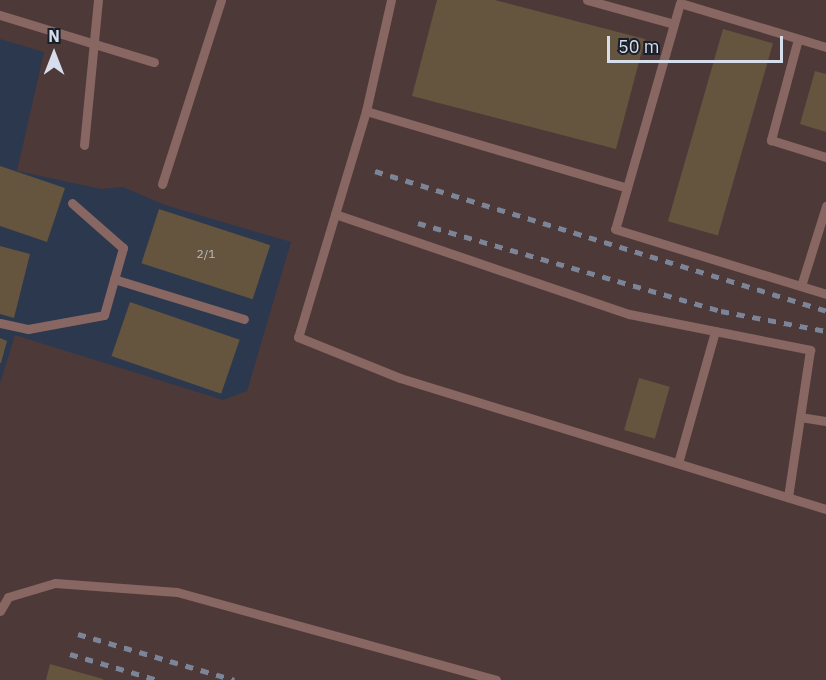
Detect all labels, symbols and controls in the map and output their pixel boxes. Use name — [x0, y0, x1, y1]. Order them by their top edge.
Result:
north arrow — [24, 24, 84, 84]
scale bar — [610, 24, 786, 62]
text: N — [48, 26, 60, 46]
text: 50 m — [618, 35, 660, 58]
house number: 2/1 — [197, 247, 215, 261]

